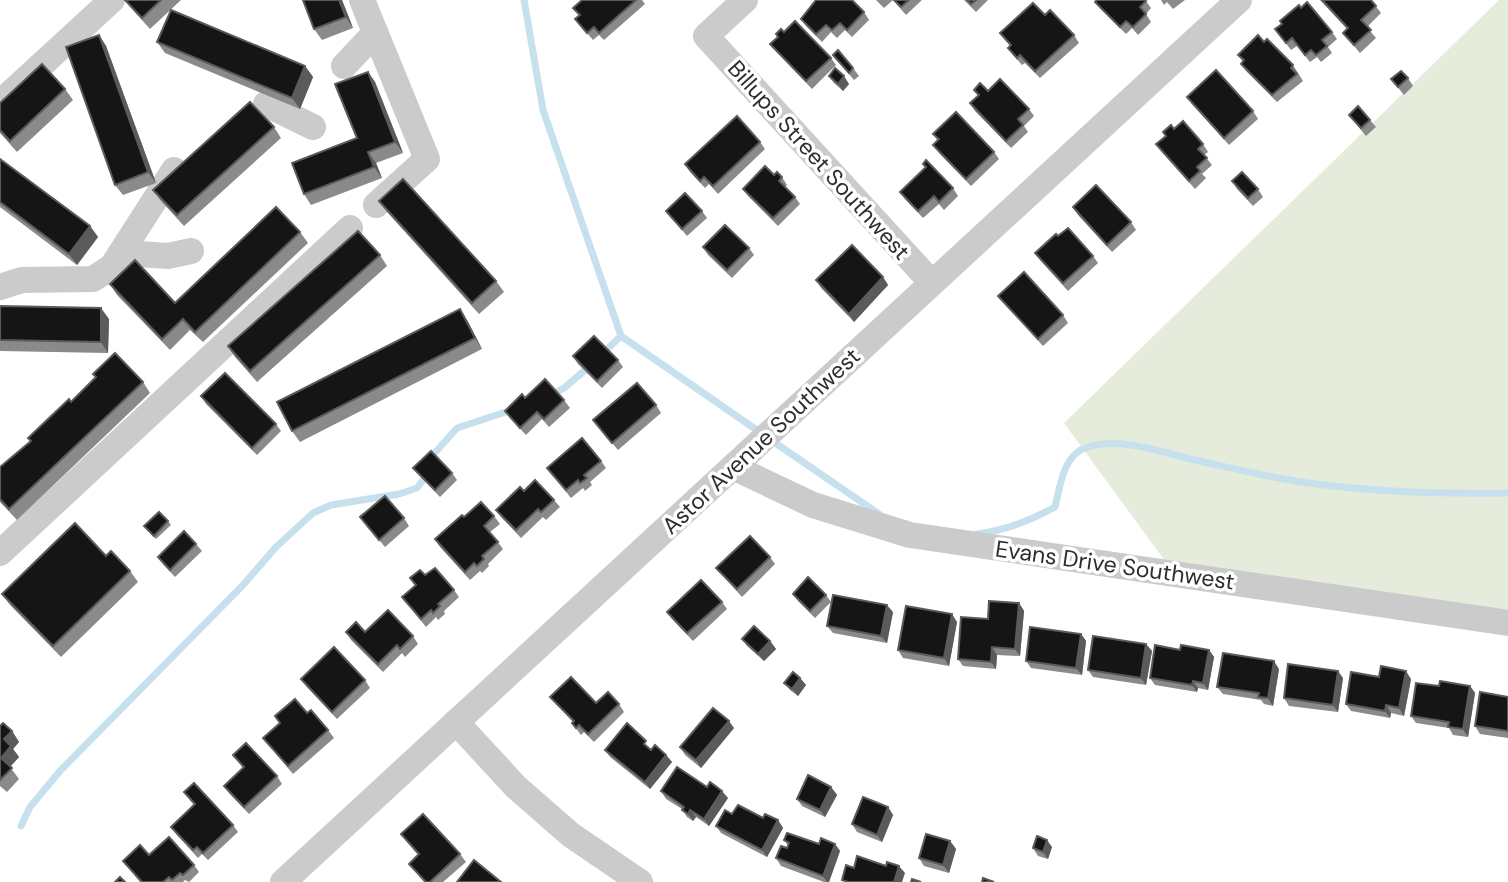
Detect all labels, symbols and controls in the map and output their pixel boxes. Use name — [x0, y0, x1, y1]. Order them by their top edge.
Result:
street label: Billups Street Southwest — [721, 54, 917, 266]
street label: Astor Avenue Southwest — [656, 341, 866, 541]
street label: Evans Drive Southwest — [994, 533, 1236, 597]

